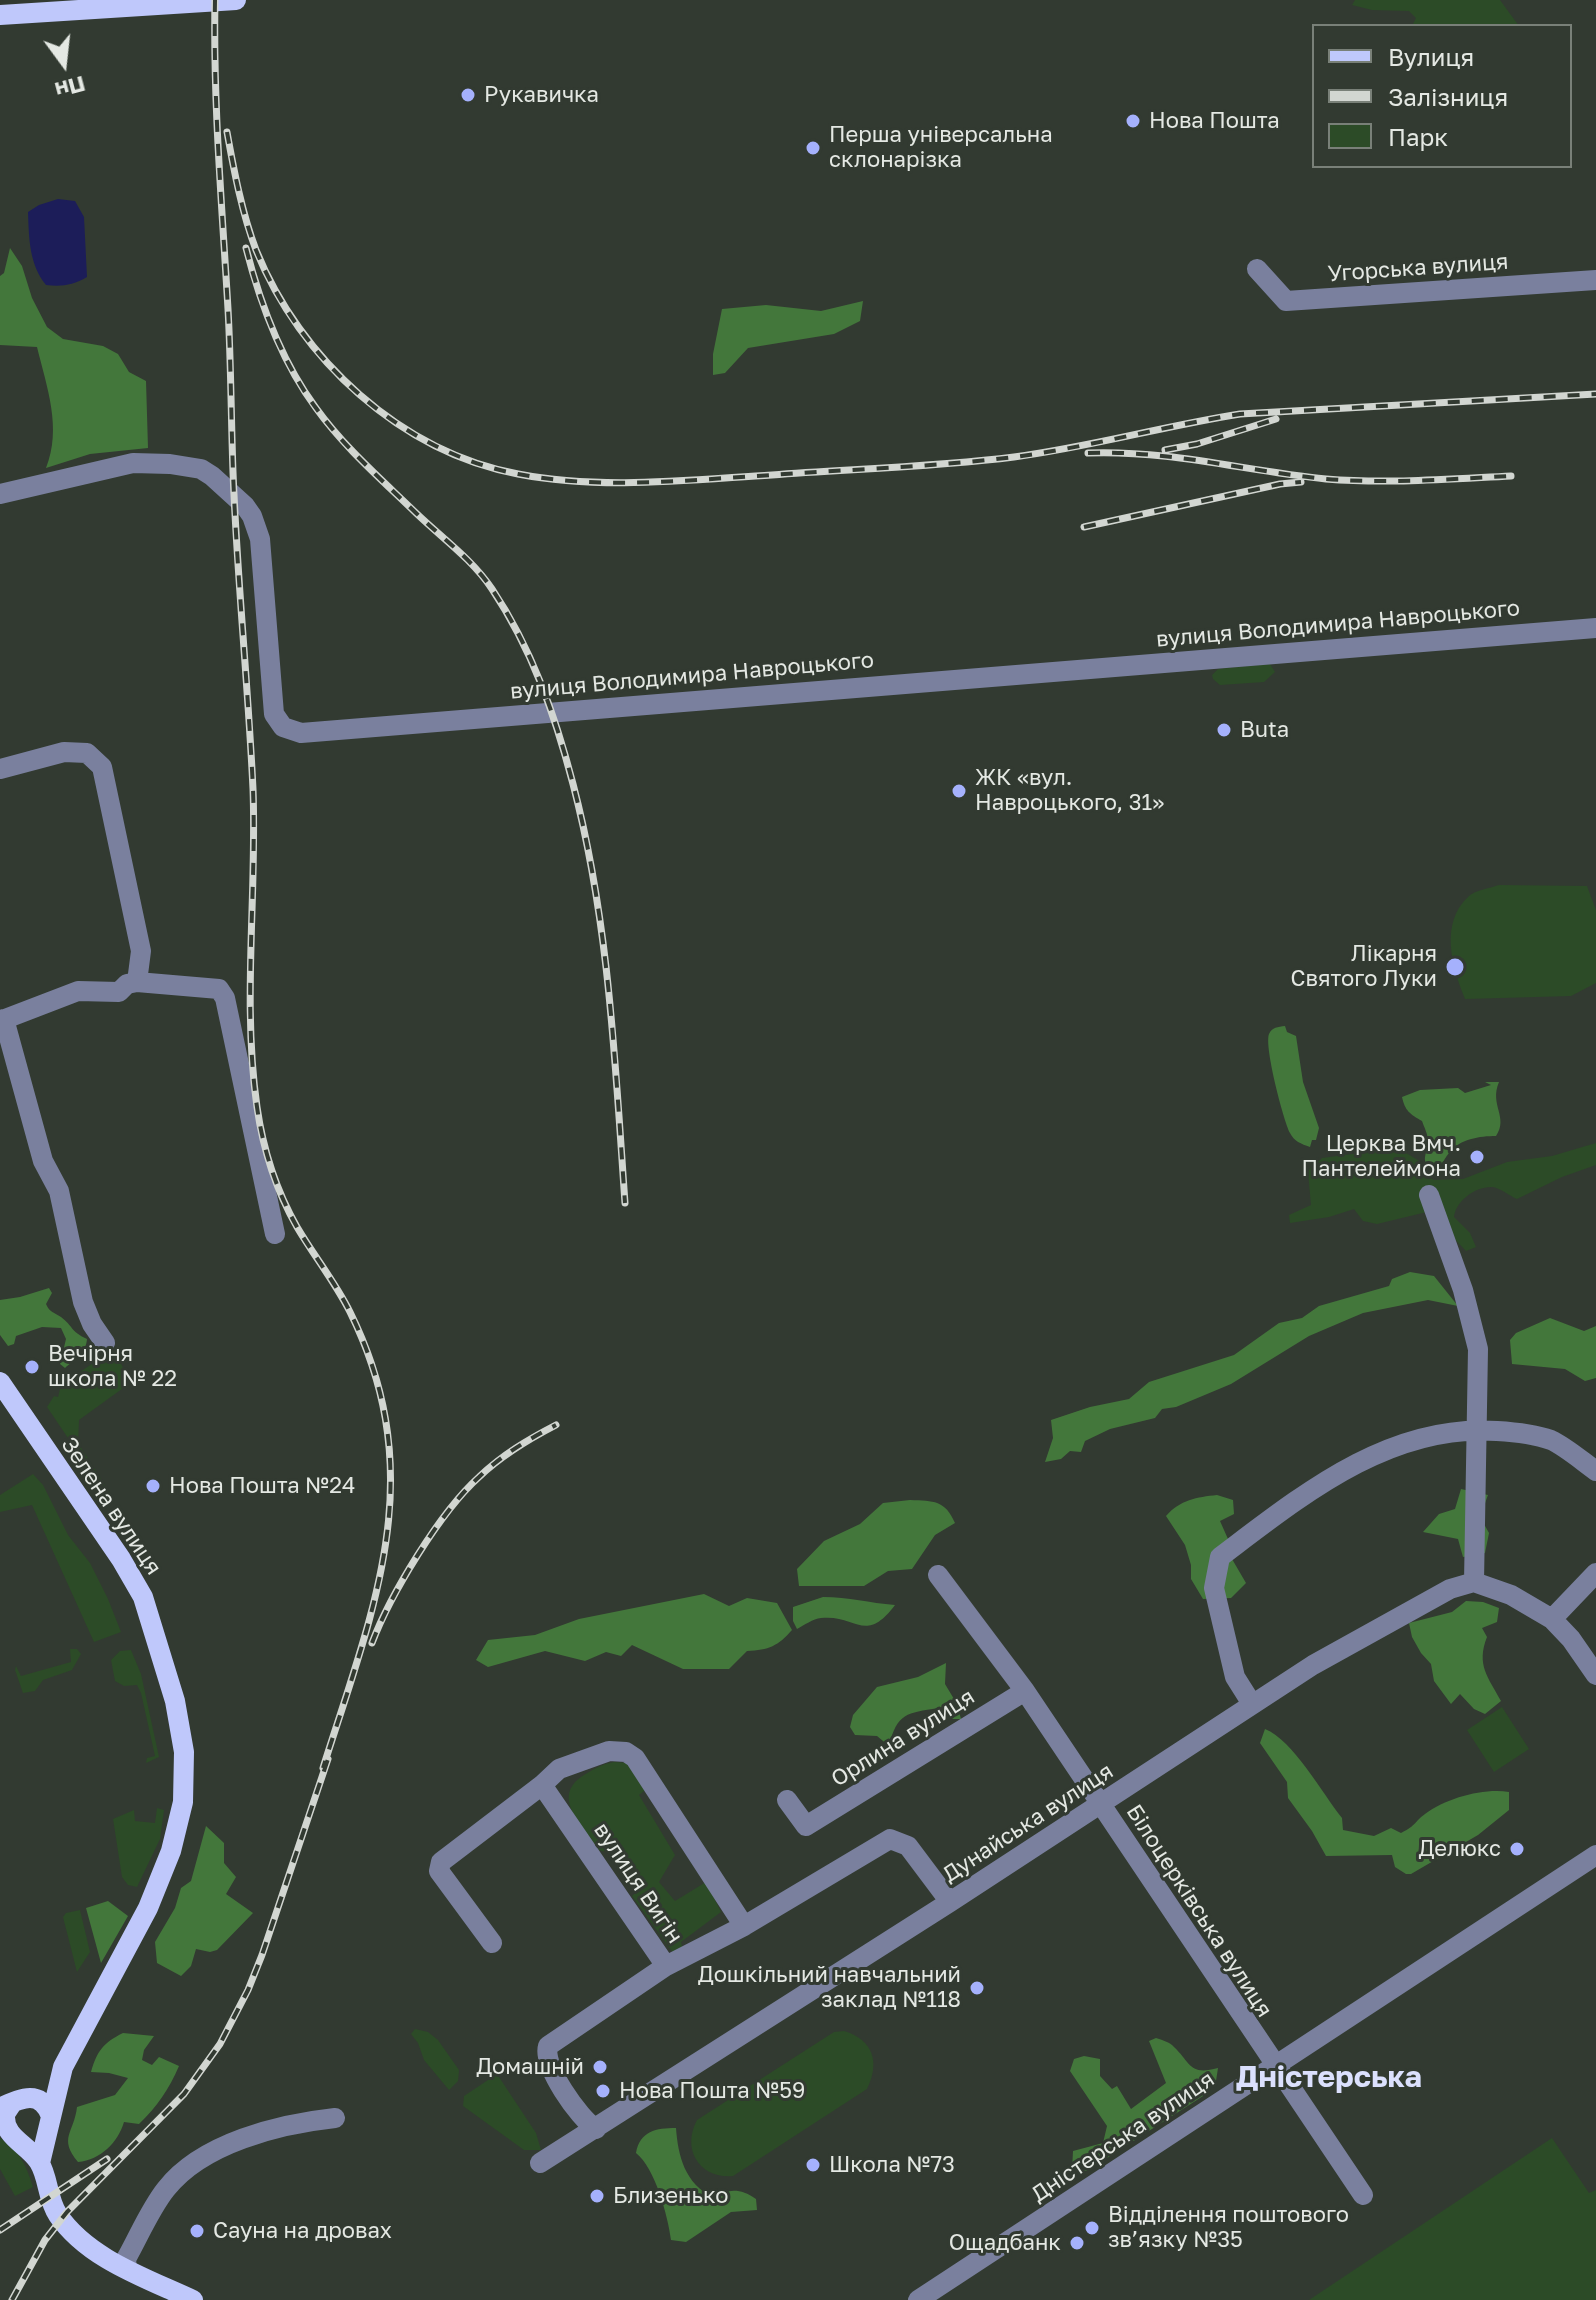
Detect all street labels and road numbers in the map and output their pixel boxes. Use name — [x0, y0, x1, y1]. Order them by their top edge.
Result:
street label: Угорська вулиця — [1327, 249, 1509, 287]
street label: вулиця Володимира Навроцького — [1155, 595, 1521, 653]
street label: вулиця Володимира Навроцького — [509, 647, 875, 705]
street label: Зелена вулиця — [55, 1432, 167, 1580]
street label: Орлина вулиця — [827, 1683, 979, 1793]
street label: Дунайська вулиця — [938, 1758, 1118, 1888]
street label: Білоцерківська вулиця — [1120, 1800, 1278, 2022]
street label: вулиця Вигін — [588, 1818, 688, 1948]
street label: Дністерська вулиця — [1027, 2066, 1219, 2208]

